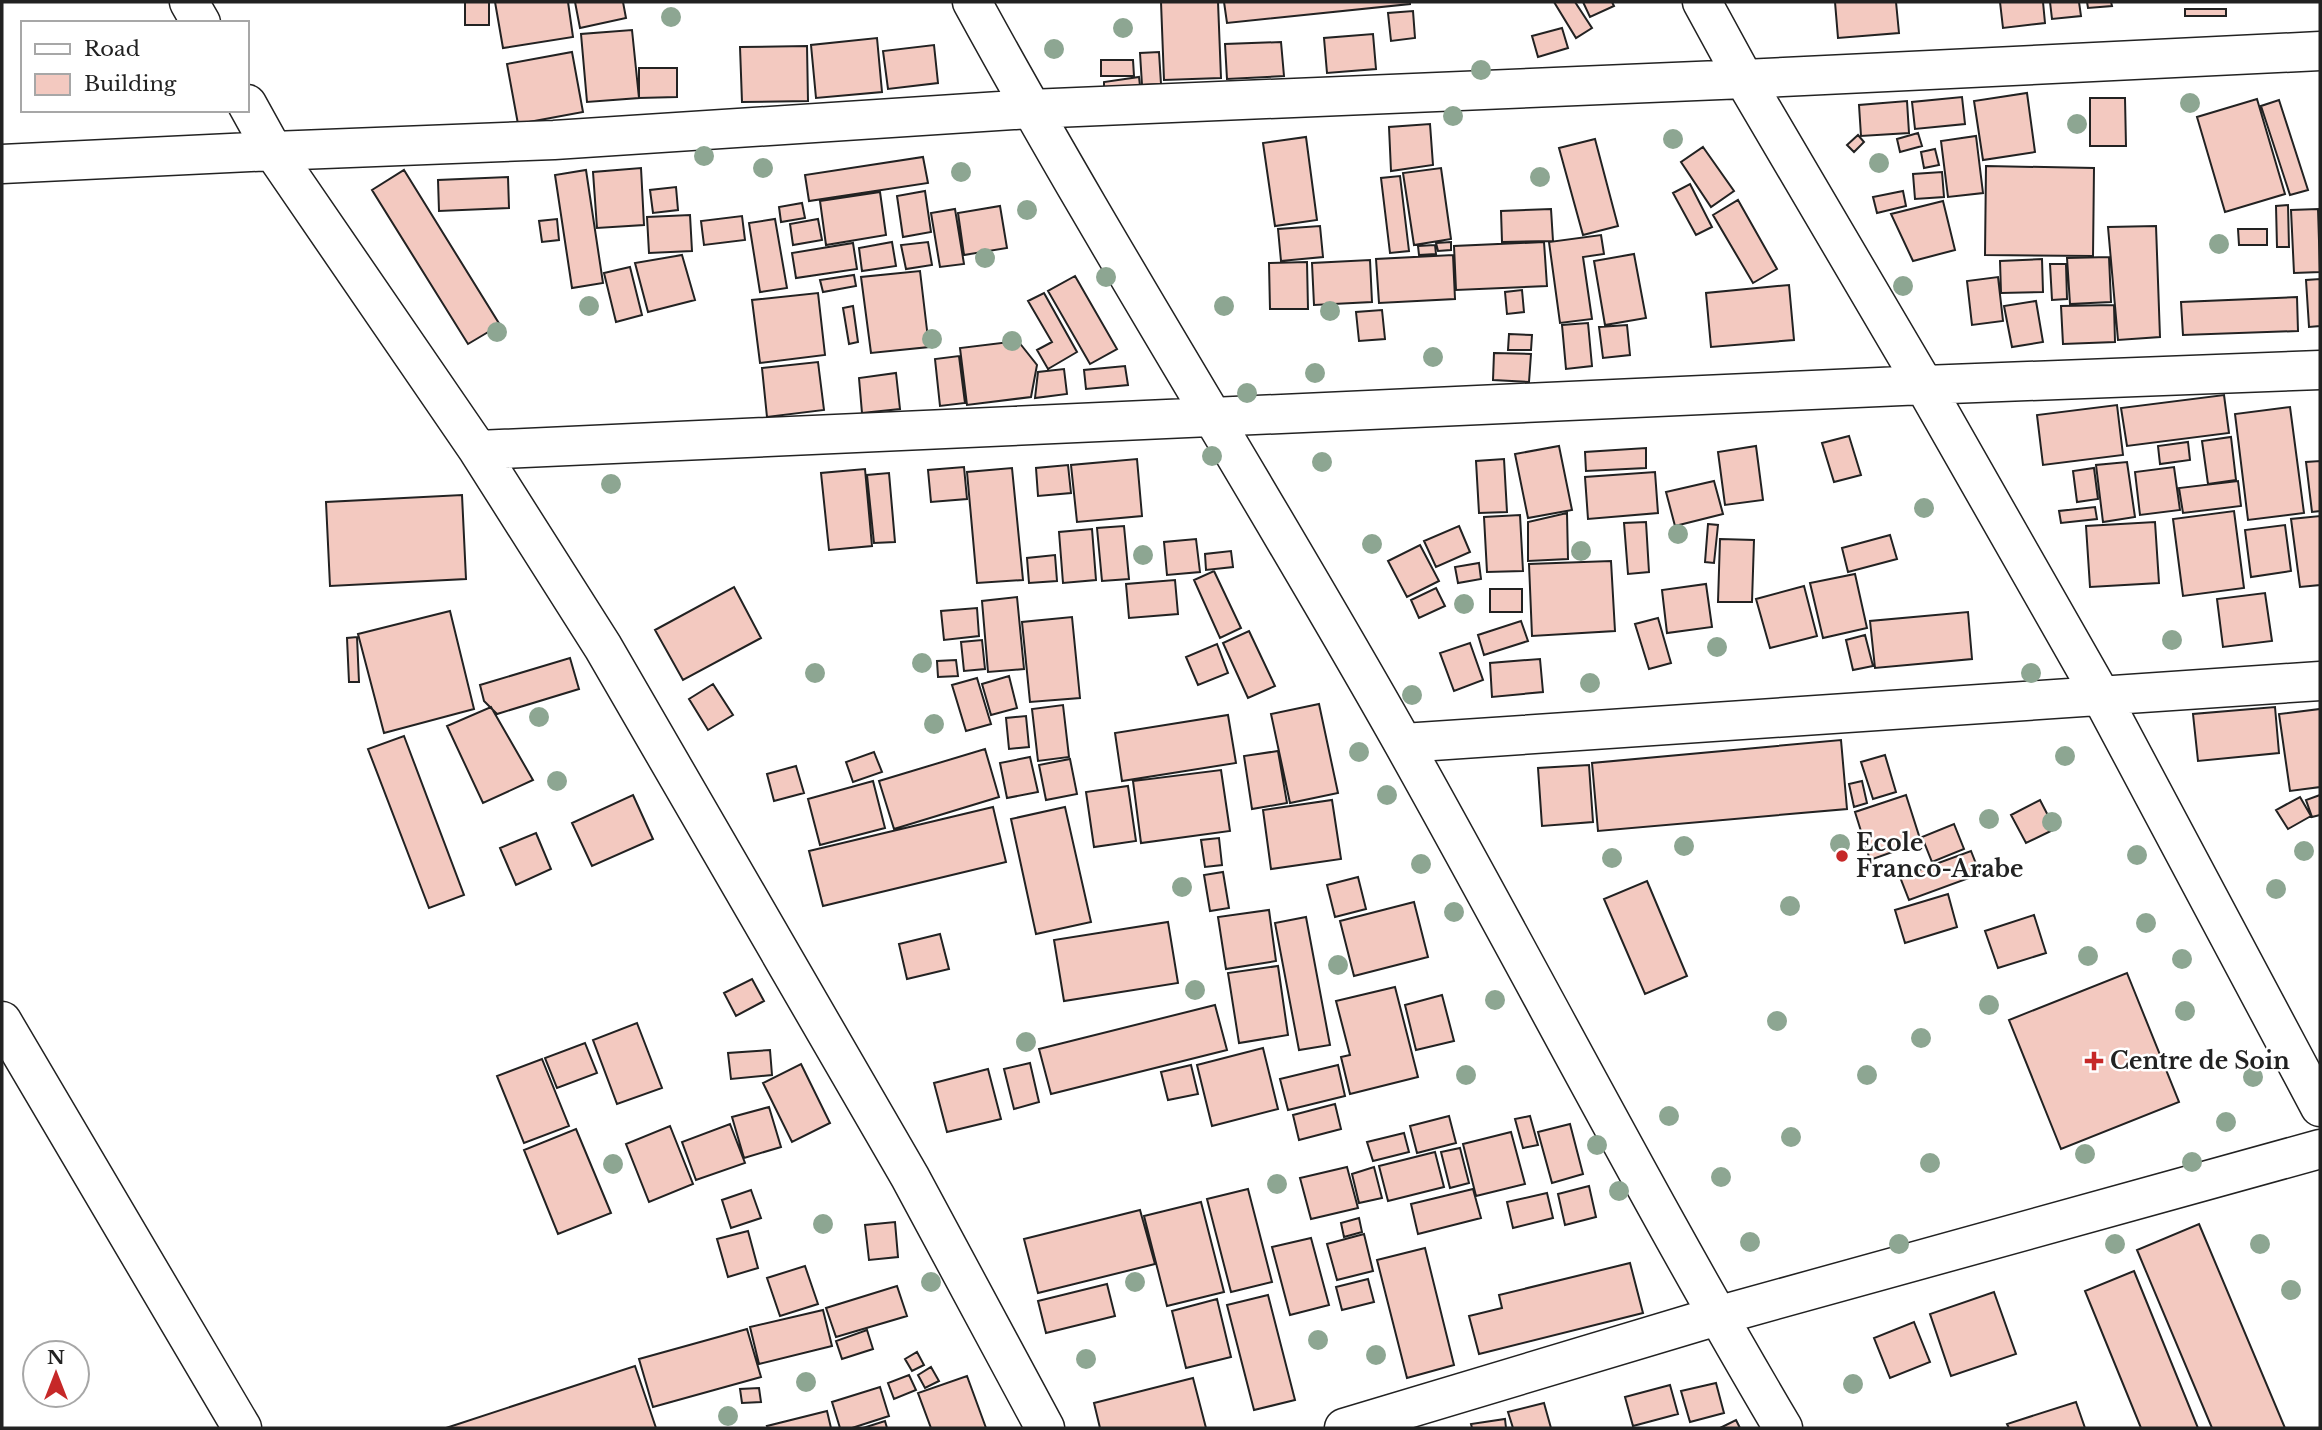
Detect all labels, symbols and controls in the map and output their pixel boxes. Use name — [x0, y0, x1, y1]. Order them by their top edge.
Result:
legend — [21, 21, 248, 112]
text: Road — [84, 36, 140, 62]
text: Building — [84, 71, 177, 97]
place label: Ecole Franco-Arabe — [1856, 829, 2024, 883]
marker: Ecole Franco-Arabe — [1834, 848, 1850, 864]
place label: Centre de Soin — [2110, 1047, 2290, 1075]
marker: Centre de Soin — [2084, 1051, 2104, 1071]
north arrow — [21, 1339, 91, 1409]
text: N — [47, 1346, 65, 1369]

